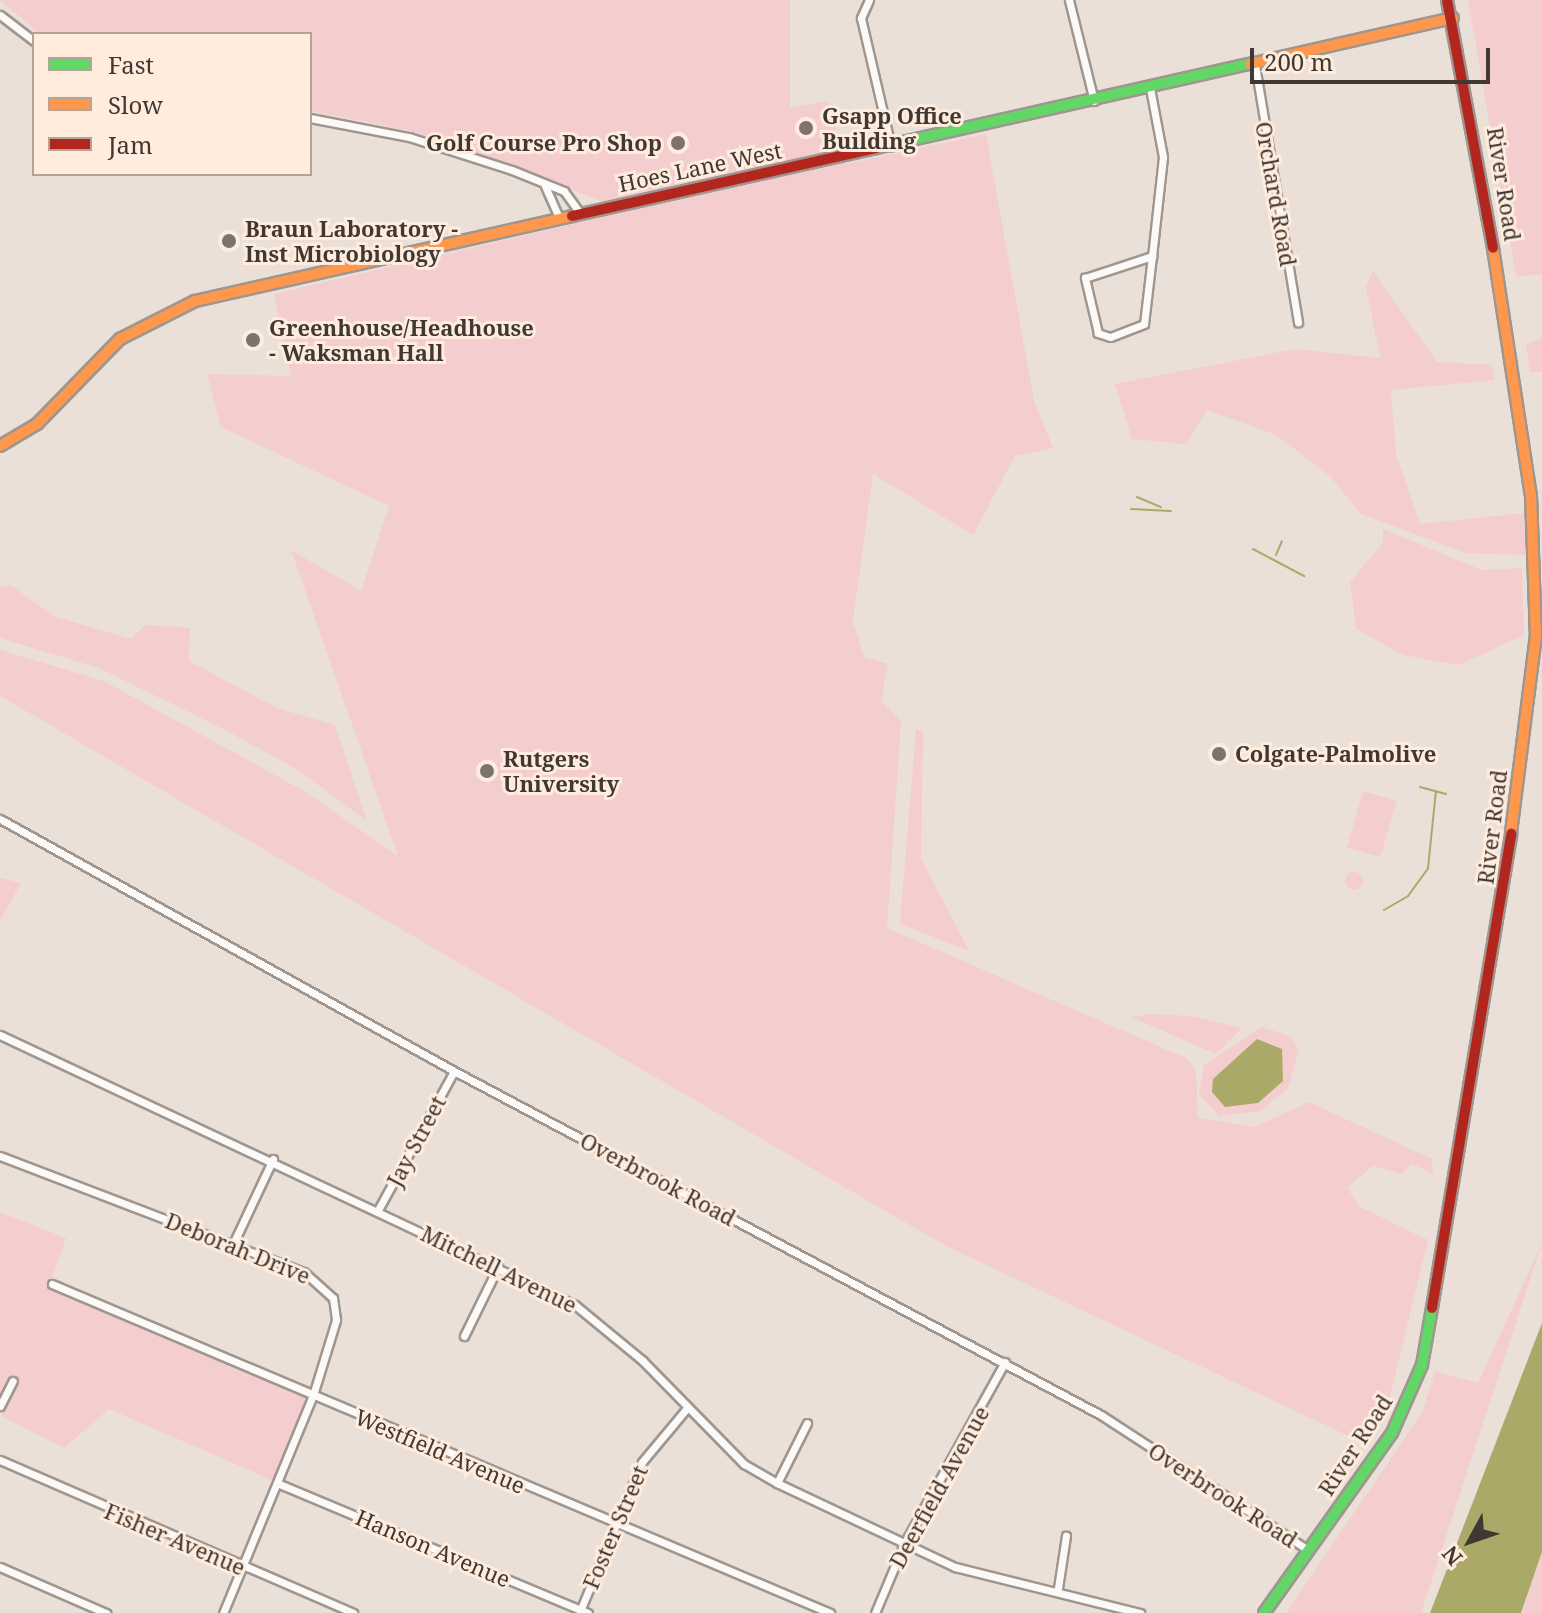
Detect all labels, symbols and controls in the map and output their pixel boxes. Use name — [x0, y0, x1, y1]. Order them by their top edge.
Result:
legend — [32, 32, 312, 176]
scale bar — [1254, 32, 1494, 82]
text: 200 m — [1264, 45, 1333, 78]
text: Fast — [108, 48, 154, 81]
text: Slow — [108, 88, 163, 121]
place label: Gsapp Office Building — [822, 102, 962, 154]
marker: Gsapp Office Building — [797, 119, 815, 137]
street label: Orchard Road — [1250, 120, 1302, 268]
street label: River Road — [1482, 125, 1526, 243]
text: Jam — [108, 128, 153, 161]
place label: Golf Course Pro Shop — [426, 130, 662, 156]
marker: Golf Course Pro Shop — [669, 134, 687, 152]
street label: Hoes Lane West — [616, 137, 784, 197]
place label: Braun Laboratory - Inst Microbiology — [245, 215, 458, 266]
marker: Braun Laboratory - Inst Microbiology — [220, 232, 238, 250]
place label: Greenhouse/Headhouse - Waksman Hall — [269, 314, 534, 366]
marker: Greenhouse/Headhouse - Waksman Hall — [244, 331, 262, 349]
place label: Colgate-Palmolive — [1235, 741, 1436, 767]
place label: Rutgers University — [503, 745, 619, 796]
marker: Colgate-Palmolive — [1210, 745, 1228, 763]
marker: Rutgers University — [478, 762, 496, 780]
street label: River Road — [1472, 768, 1512, 886]
street label: Jay Street — [381, 1091, 451, 1191]
street label: Overbrook Road — [576, 1127, 740, 1231]
street label: Deborah Drive — [162, 1207, 314, 1289]
street label: Mitchell Avenue — [417, 1220, 581, 1318]
street label: River Road — [1313, 1390, 1397, 1500]
street label: Deerfield Avenue — [884, 1401, 994, 1573]
street label: Westfield Avenue — [351, 1403, 529, 1499]
street label: Overbrook Road — [1144, 1437, 1302, 1553]
street label: Foster Street — [577, 1461, 653, 1593]
street label: Fisher Avenue — [101, 1497, 249, 1581]
north arrow — [1430, 1501, 1510, 1581]
street label: Hanson Avenue — [352, 1504, 514, 1592]
text: N — [1435, 1540, 1469, 1573]

